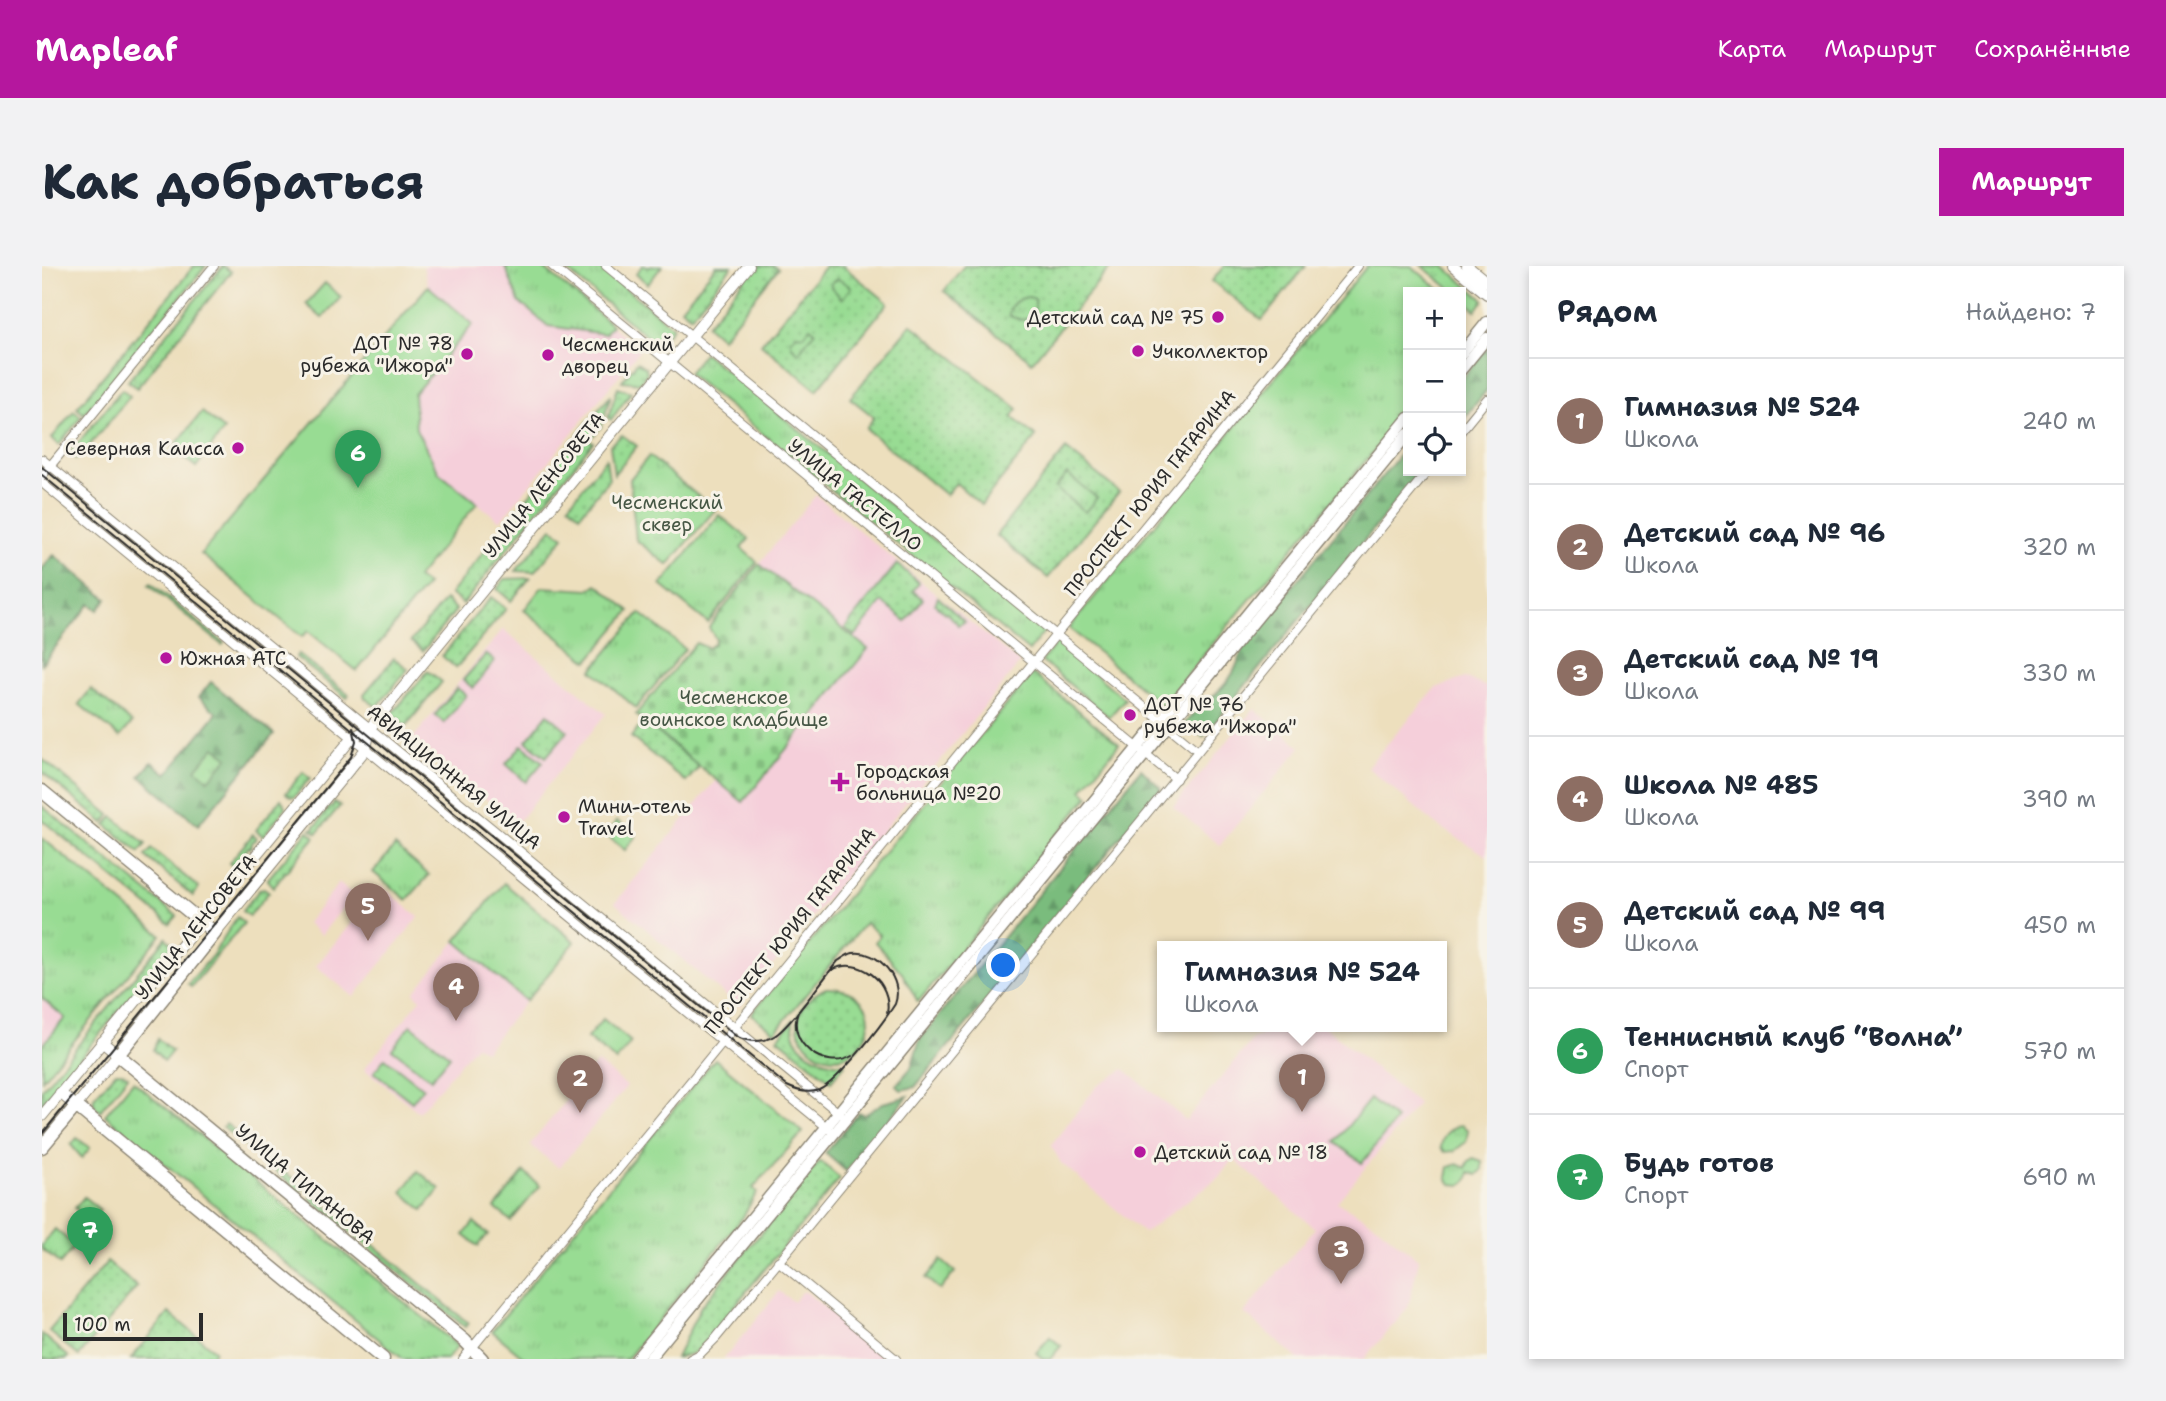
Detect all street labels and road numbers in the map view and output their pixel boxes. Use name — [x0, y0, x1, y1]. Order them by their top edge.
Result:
street label: ПРОСПЕКТ ЮРИЯ ГАГАРИНА — [1059, 384, 1241, 602]
street label: УЛИЦА ЛЕНСОВЕТА — [478, 407, 611, 563]
street label: УЛИЦА ГАСТЕЛЛО — [783, 433, 927, 557]
street label: АВИАЦИОННАЯ УЛИЦА — [362, 699, 546, 855]
street label: ПРОСПЕКТ ЮРИЯ ГАГАРИНА — [699, 822, 881, 1040]
street label: УЛИЦА ЛЕНСОВЕТА — [130, 849, 263, 1005]
street label: УЛИЦА ТИПАНОВА — [230, 1118, 380, 1250]

